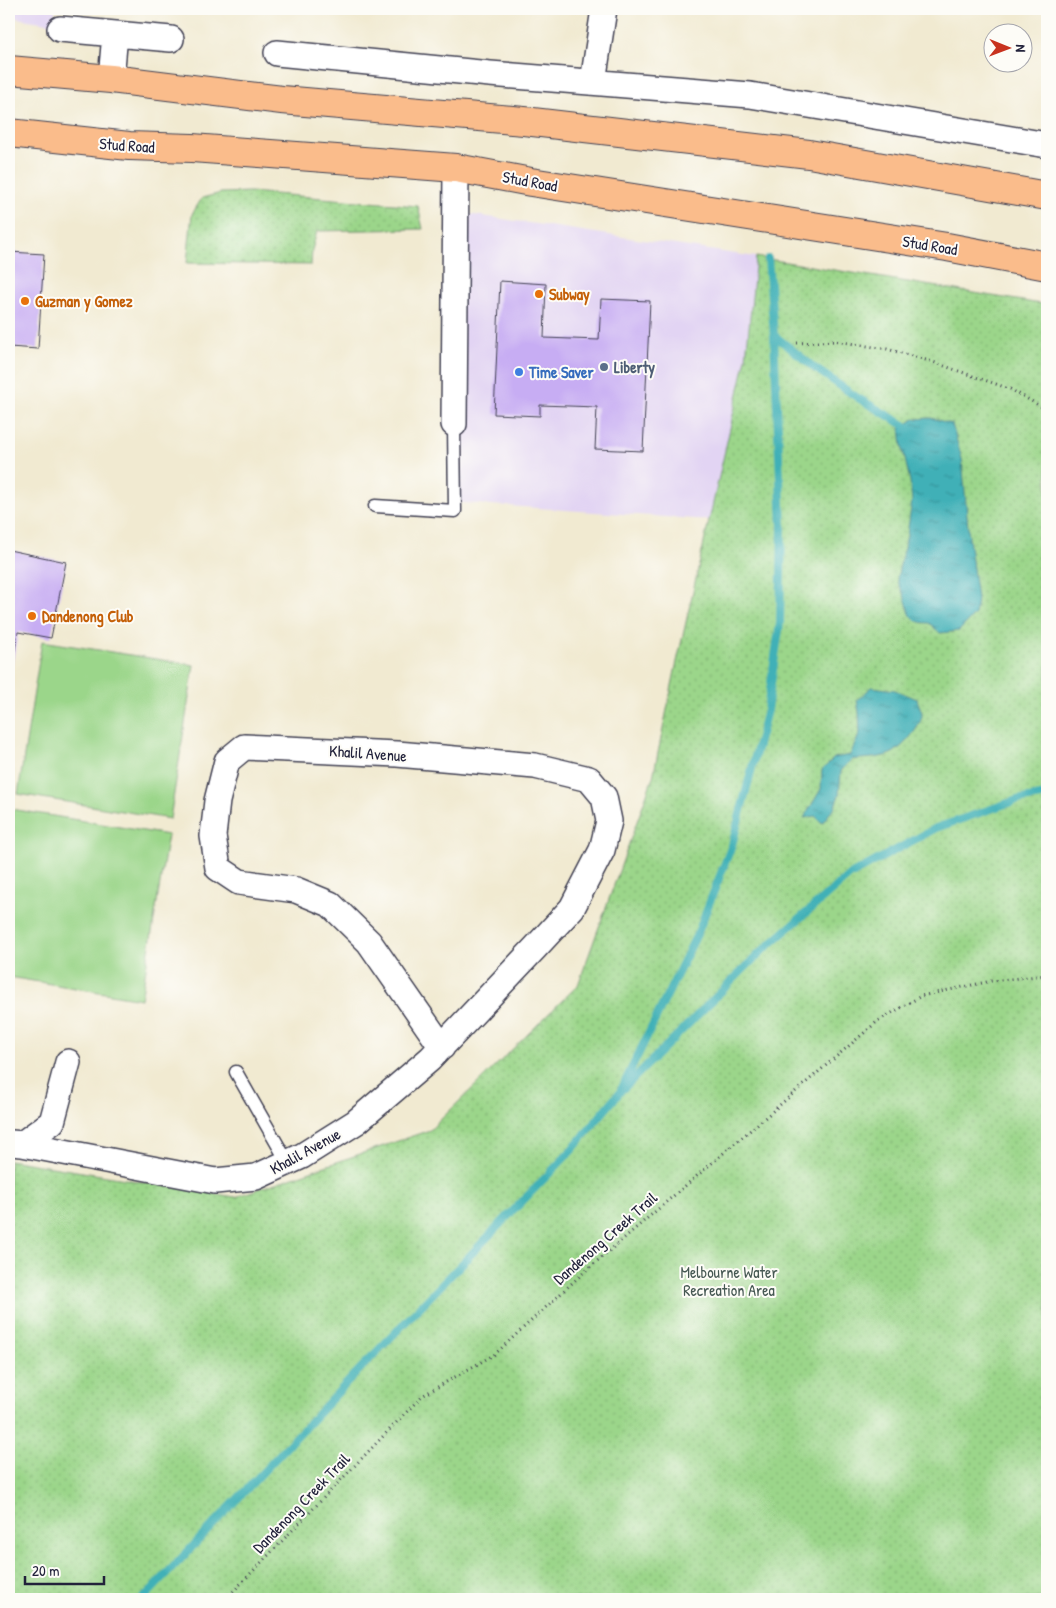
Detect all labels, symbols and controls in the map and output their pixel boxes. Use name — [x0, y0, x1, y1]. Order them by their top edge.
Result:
north arrow — [984, 22, 1034, 72]
text: N — [1012, 44, 1031, 53]
street label: Stud Road — [99, 132, 155, 158]
street label: Stud Road — [501, 165, 559, 197]
street label: Stud Road — [901, 230, 959, 260]
place label: Subway — [549, 283, 590, 306]
marker: Subway — [533, 288, 545, 300]
place label: Guzman y Gomez — [35, 290, 133, 313]
marker: Guzman y Gomez — [19, 295, 31, 307]
place label: Liberty — [614, 356, 655, 379]
place label: Time Saver — [528, 361, 594, 383]
marker: Liberty — [598, 361, 610, 373]
marker: Time Saver — [513, 366, 525, 378]
place label: Dandenong Club — [42, 605, 134, 628]
marker: Dandenong Club — [26, 610, 38, 622]
street label: Khalil Avenue — [328, 739, 408, 767]
street label: Khalil Avenue — [266, 1122, 345, 1179]
street label: Dandenong Creek Trail — [548, 1186, 662, 1289]
park label: Melbourne Water Recreation Area — [680, 1261, 778, 1301]
street label: Dandenong Creek Trail — [248, 1448, 355, 1558]
scale bar — [25, 1553, 104, 1585]
text: 20 m — [32, 1560, 59, 1581]

